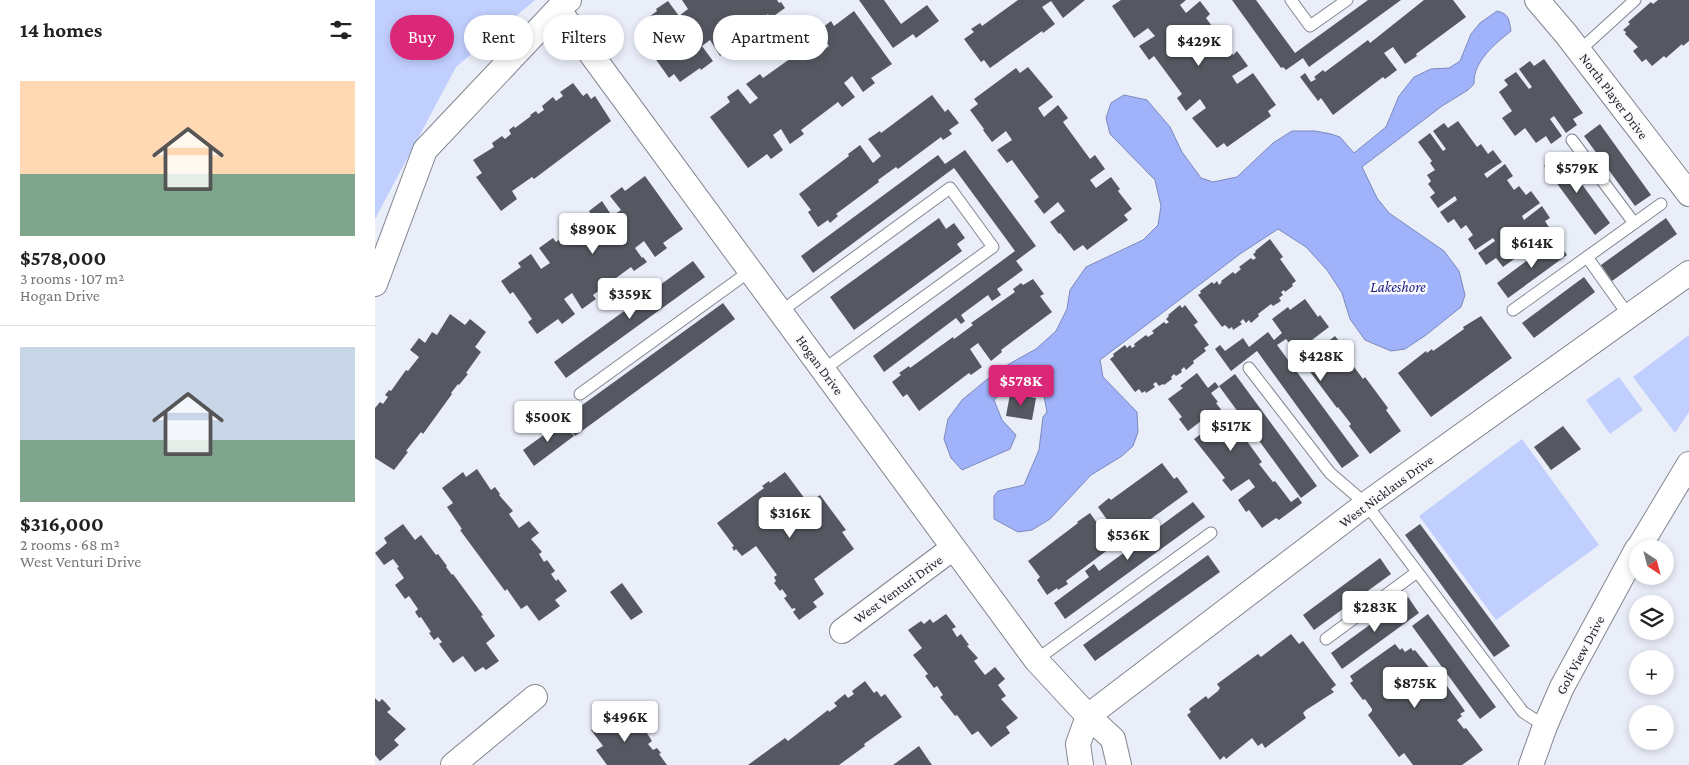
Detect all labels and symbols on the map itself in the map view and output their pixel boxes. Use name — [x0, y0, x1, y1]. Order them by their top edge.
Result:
pin: $429K — [1164, 24, 1234, 67]
street label: North Player Drive — [1576, 50, 1652, 142]
pin: $579K — [1542, 152, 1612, 194]
pin: $890K — [558, 212, 628, 255]
pin: $614K — [1497, 226, 1567, 269]
pin: $359K — [595, 278, 665, 320]
water label: Lakeshore — [1370, 279, 1426, 295]
street label: Hogan Drive — [793, 332, 847, 398]
pin: $428K — [1286, 340, 1356, 382]
pin: $578K — [986, 364, 1056, 407]
pin: $500K — [513, 400, 583, 443]
pin: $517K — [1196, 410, 1266, 452]
street label: West Nicklaus Drive — [1336, 451, 1436, 531]
pin: $316K — [755, 496, 825, 539]
pin: $536K — [1093, 518, 1163, 561]
north arrow — [1629, 540, 1674, 585]
street label: West Venturi Drive — [850, 551, 946, 627]
pin: $283K — [1340, 590, 1410, 633]
street label: Golf View Drive — [1552, 613, 1608, 697]
pin: $875K — [1380, 666, 1450, 709]
pin: $496K — [590, 700, 660, 743]

